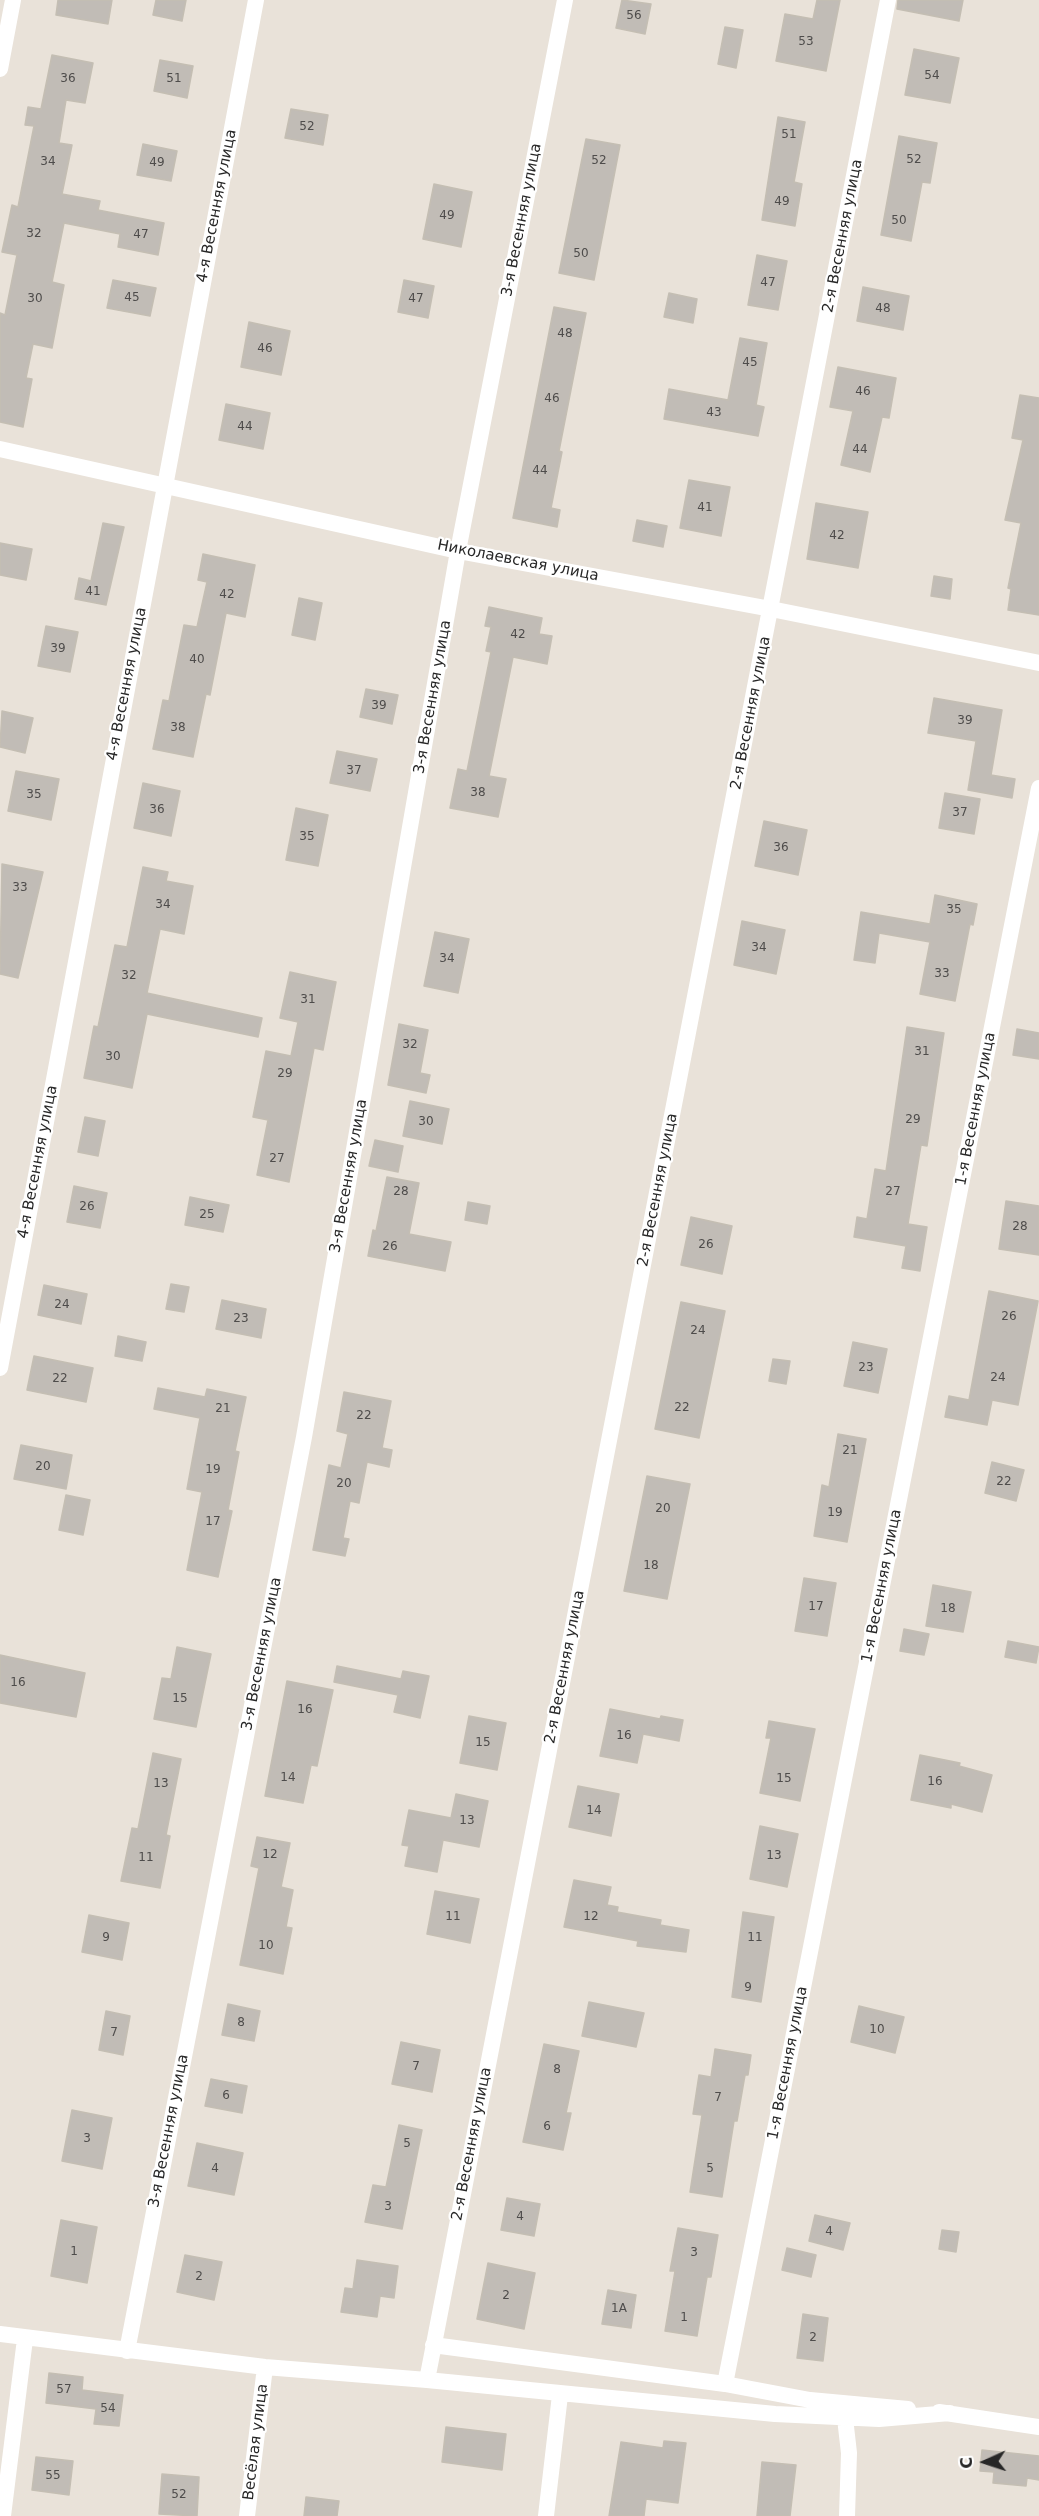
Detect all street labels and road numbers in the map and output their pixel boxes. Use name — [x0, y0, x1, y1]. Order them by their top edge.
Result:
street label: 4-я Весенняя улица — [193, 128, 241, 284]
street label: 3-я Весенняя улица — [498, 142, 546, 298]
street label: 2-я Весенняя улица — [819, 158, 867, 314]
street label: Николаевская улица — [436, 537, 600, 585]
street label: 4-я Весенняя улица — [103, 606, 151, 762]
street label: 3-я Весенняя улица — [411, 619, 455, 775]
street label: 2-я Весенняя улица — [727, 635, 775, 791]
street label: 1-я Весенняя улица — [952, 1031, 1000, 1187]
street label: 4-я Весенняя улица — [14, 1084, 62, 1240]
street label: 3-я Весенняя улица — [327, 1098, 371, 1254]
street label: 2-я Весенняя улица — [634, 1112, 682, 1268]
street label: 1-я Весенняя улица — [858, 1508, 906, 1664]
street label: 3-я Весенняя улица — [238, 1576, 286, 1732]
street label: 2-я Весенняя улица — [541, 1589, 589, 1745]
street label: 1-я Весенняя улица — [764, 1985, 812, 2141]
street label: 3-я Весенняя улица — [145, 2053, 193, 2209]
street label: 2-я Весенняя улица — [448, 2066, 496, 2222]
street label: Весёлая улица — [240, 2383, 272, 2501]

